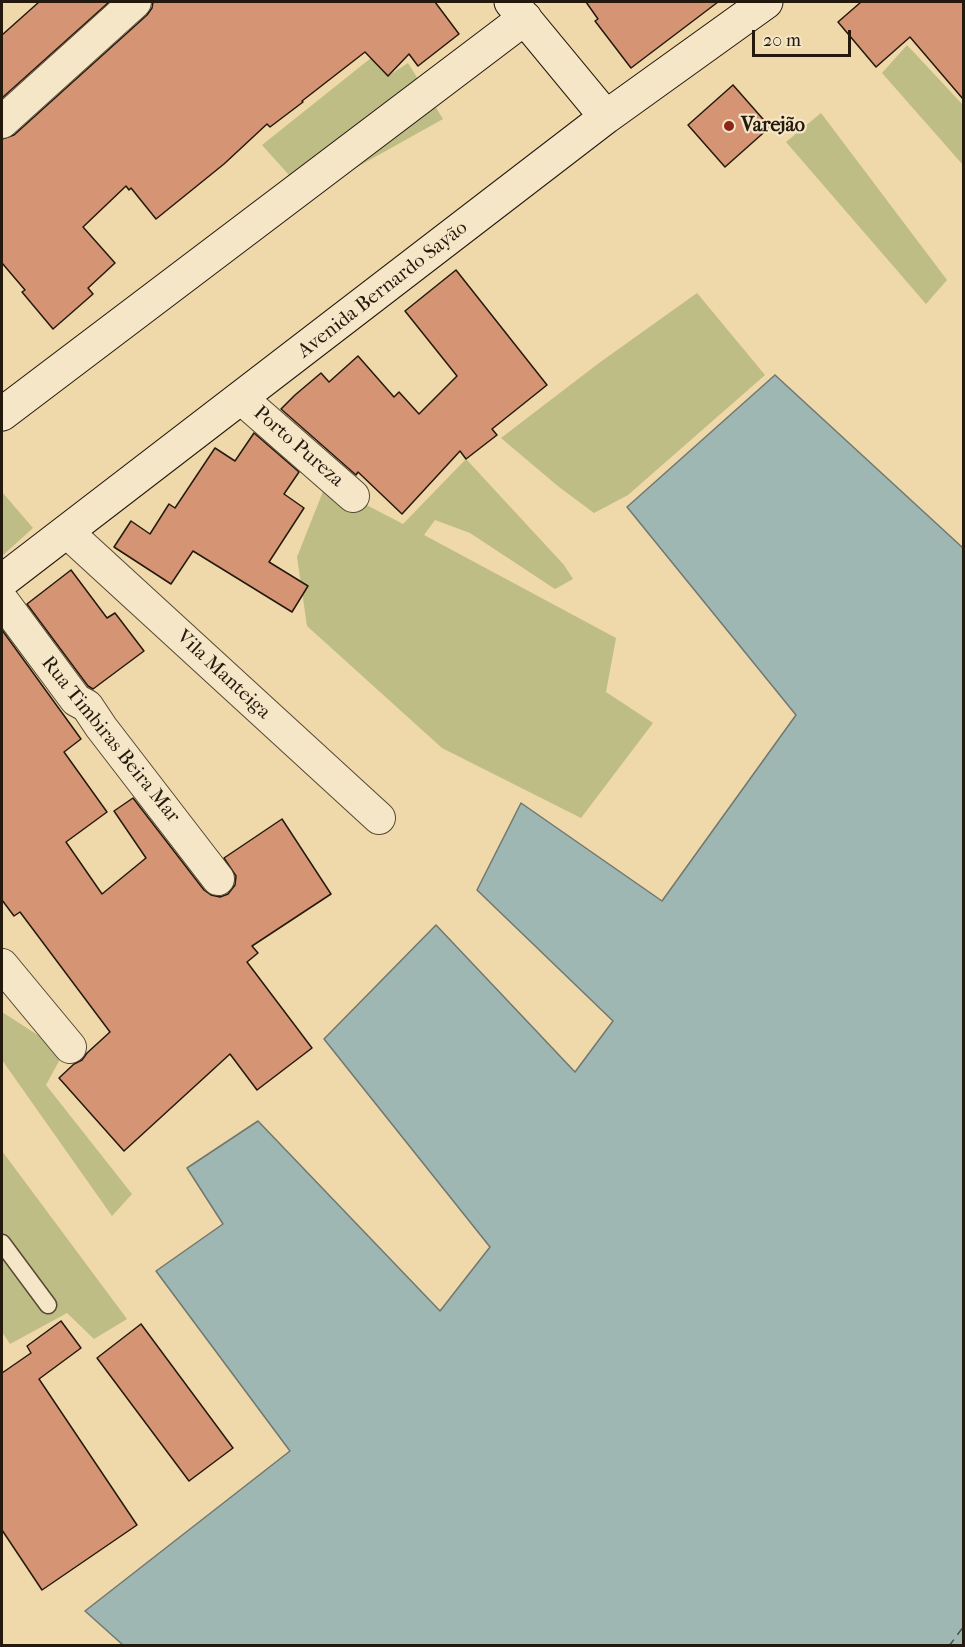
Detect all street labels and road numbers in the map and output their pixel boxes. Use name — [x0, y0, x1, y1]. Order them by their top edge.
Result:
street label: Avenida Bernardo Sayão — [293, 216, 473, 364]
street label: Porto Pureza — [248, 401, 348, 493]
street label: Vila Manteiga — [171, 625, 275, 725]
street label: Rua Timbiras Beira Mar — [35, 652, 185, 828]

